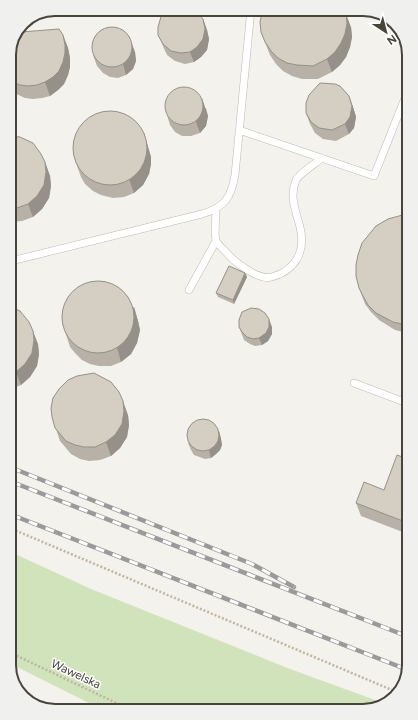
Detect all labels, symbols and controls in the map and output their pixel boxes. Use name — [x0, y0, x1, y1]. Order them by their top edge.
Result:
north arrow — [366, 12, 406, 52]
text: N — [384, 32, 399, 47]
street label: Wawelska — [49, 656, 103, 692]

